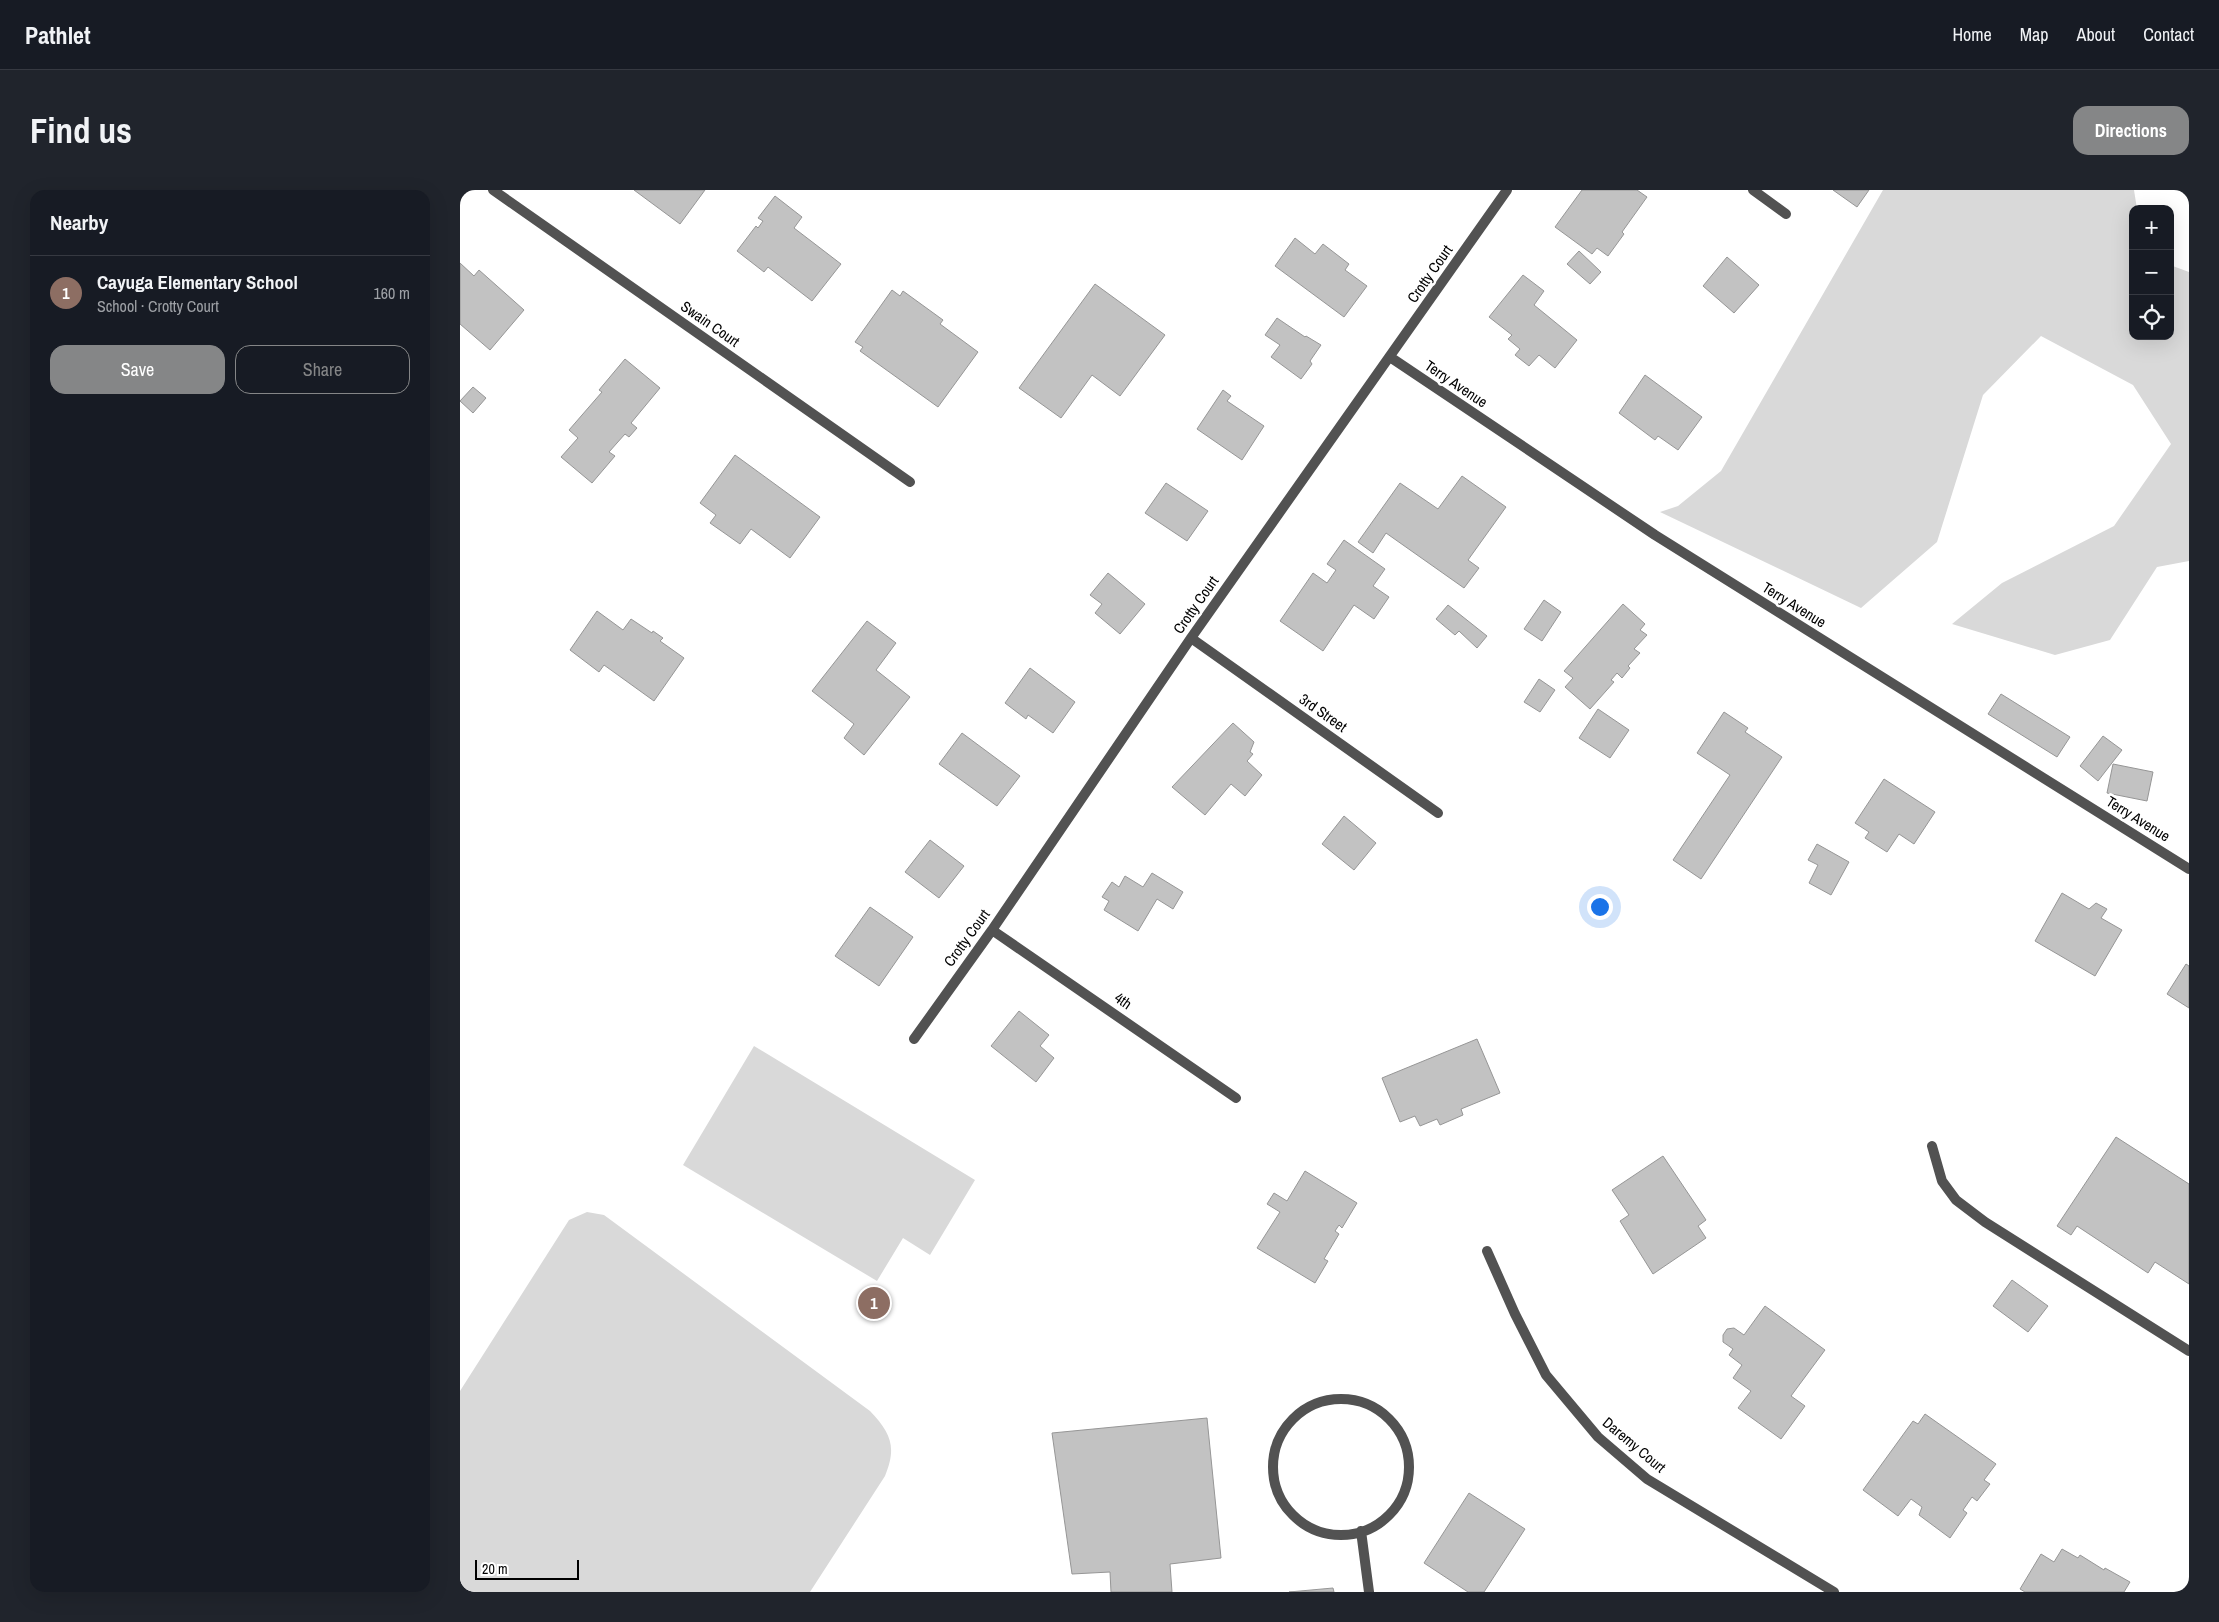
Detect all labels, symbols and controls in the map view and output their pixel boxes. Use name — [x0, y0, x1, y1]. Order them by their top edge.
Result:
text: Pathlet — [25, 19, 91, 51]
text: Home — [1952, 22, 1992, 47]
text: Map — [2020, 22, 2049, 47]
text: About — [2077, 22, 2115, 47]
text: Contact — [2143, 22, 2194, 47]
button: Directions — [2073, 106, 2189, 155]
text: Find us — [30, 107, 132, 154]
map controls — [2129, 205, 2174, 340]
button: + — [2129, 205, 2174, 250]
text: Nearby — [50, 208, 108, 237]
street label: Crotty Court — [1402, 240, 1458, 307]
button: − — [2129, 250, 2174, 295]
text: Cayuga Elementary School — [97, 269, 298, 295]
text: 1 — [62, 282, 70, 304]
text: 160 m — [374, 282, 410, 304]
text: School · Crotty Court — [97, 295, 219, 317]
button: locate — [2129, 295, 2174, 340]
street label: Swain Court — [677, 296, 745, 352]
button: Save — [50, 345, 225, 394]
button: Share — [235, 345, 410, 394]
street label: Terry Avenue — [1421, 355, 1492, 412]
street label: Crotty Court — [1168, 571, 1224, 638]
street label: Terry Avenue — [1758, 577, 1830, 633]
street label: 3rd Street — [1295, 688, 1352, 737]
street label: Terry Avenue — [2102, 791, 2174, 847]
your location — [1587, 894, 1613, 920]
street label: Crotty Court — [939, 904, 995, 971]
street label: 4th — [1110, 987, 1136, 1014]
pin: 1 — [858, 1284, 890, 1322]
street label: Daremy Court — [1598, 1412, 1671, 1478]
scale bar — [475, 1557, 579, 1580]
text: 20 m — [482, 1560, 508, 1578]

